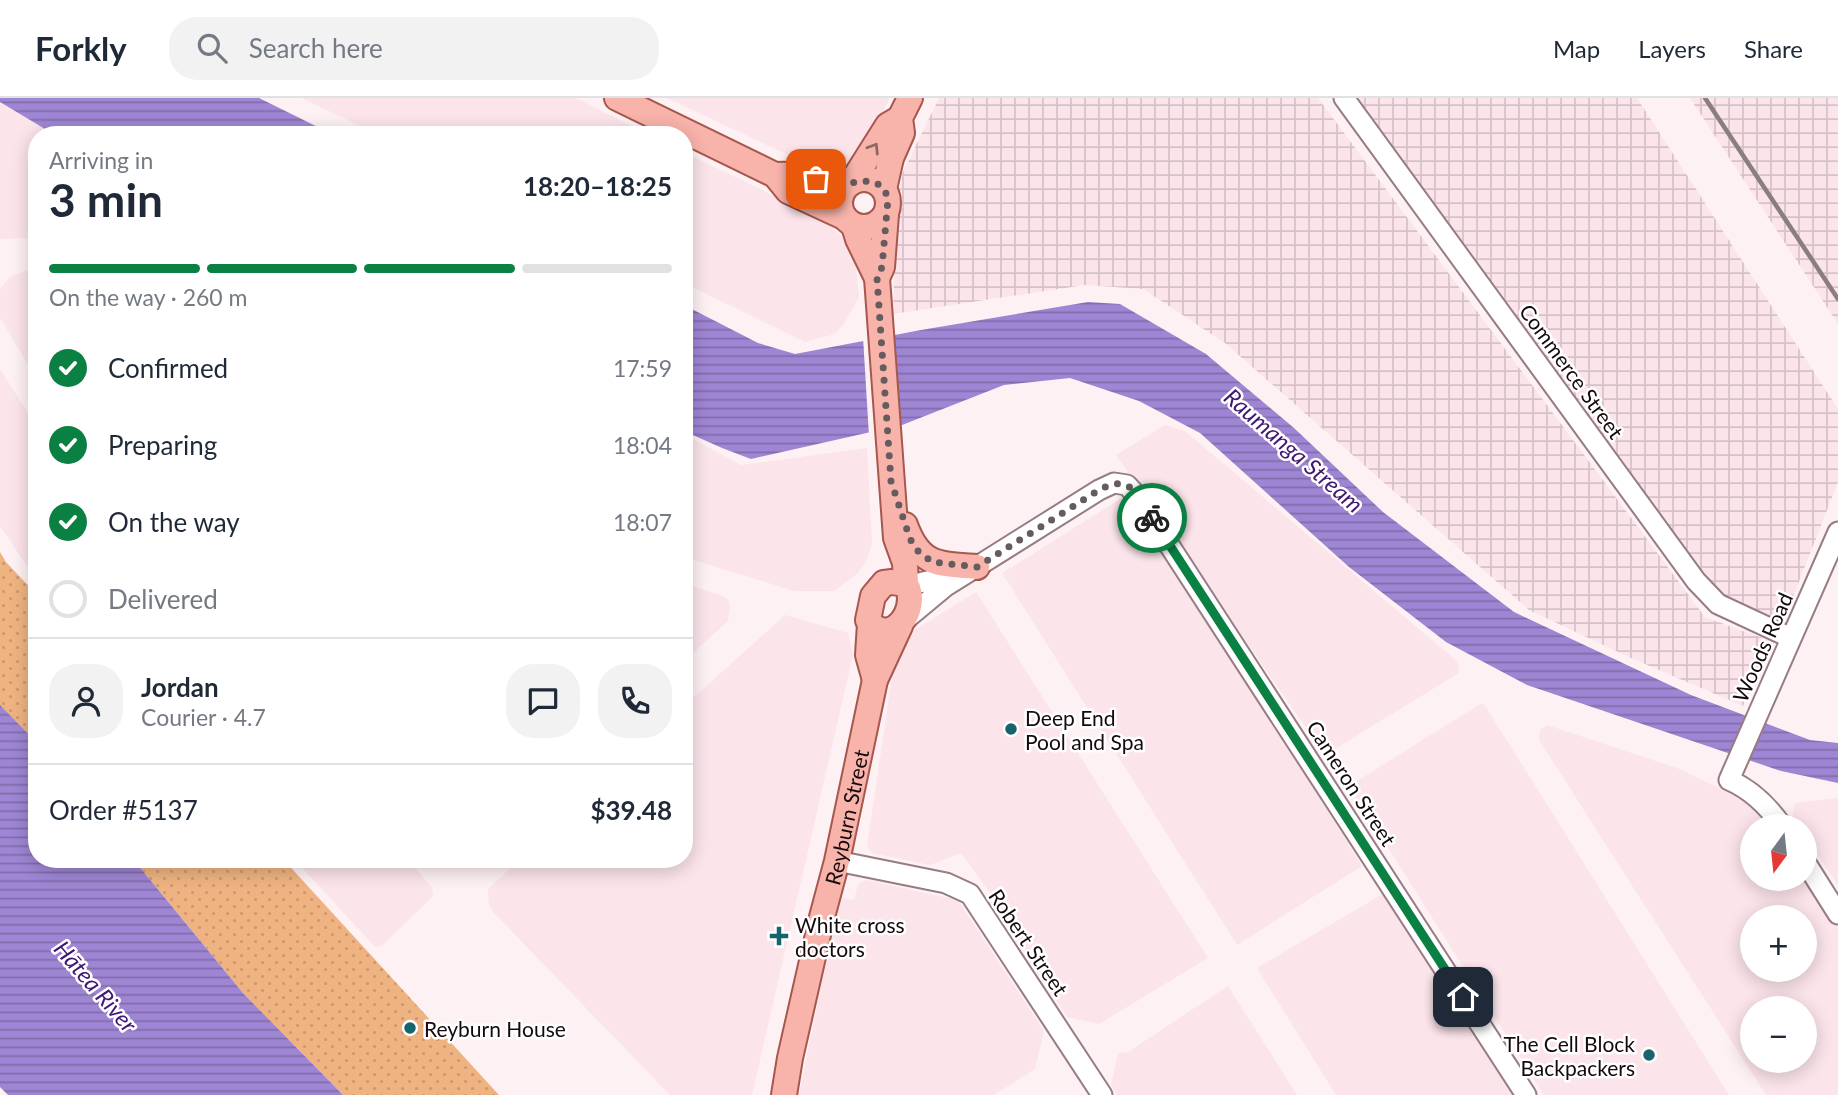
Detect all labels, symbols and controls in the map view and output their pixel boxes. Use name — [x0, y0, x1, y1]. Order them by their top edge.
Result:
search box — [169, 17, 659, 80]
text: Forkly — [35, 28, 127, 68]
icon: search — [193, 29, 231, 67]
text: Search here — [249, 32, 383, 64]
text: Map — [1553, 34, 1600, 63]
text: Layers — [1638, 34, 1706, 63]
text: Share — [1744, 34, 1803, 63]
one-way arrow — [866, 142, 879, 155]
text: Arriving in — [49, 146, 153, 174]
pin — [786, 149, 846, 209]
icon: bag — [797, 160, 835, 198]
text: 18:20–18:25 — [523, 170, 672, 202]
text: 3 min — [49, 172, 163, 227]
text: On the way · 260 m — [49, 283, 248, 311]
street label: Commerce Street — [1515, 299, 1629, 444]
icon: check — [49, 349, 87, 387]
text: Confirmed — [108, 352, 228, 384]
text: 17:59 — [613, 354, 672, 382]
water label: Raumanga Stream — [1219, 382, 1369, 518]
icon: check — [49, 426, 87, 464]
text: Preparing — [108, 429, 217, 461]
text: 18:04 — [613, 431, 672, 459]
courier — [1117, 483, 1187, 553]
icon: bike — [1133, 499, 1171, 537]
icon: check — [49, 503, 87, 541]
text: On the way — [108, 506, 240, 538]
text: 18:07 — [613, 508, 672, 536]
text: Delivered — [108, 583, 218, 615]
street label: Woods Road — [1727, 588, 1797, 706]
button: person — [49, 664, 123, 738]
button: chat — [506, 664, 580, 738]
button: phone — [598, 664, 672, 738]
text: Jordan — [141, 671, 219, 703]
text: Courier · 4.7 — [141, 703, 266, 731]
place label: Deep End Pool and Spa — [1025, 705, 1144, 754]
street label: Cameron Street — [1302, 716, 1402, 851]
marker: Deep End Pool and Spa — [1003, 721, 1019, 737]
street label: Reyburn Street — [819, 747, 873, 887]
text: Order #5137 — [49, 794, 198, 826]
text: $39.48 — [590, 794, 672, 826]
north arrow — [1740, 814, 1816, 891]
map controls — [1740, 814, 1817, 1073]
street label: Robert Street — [984, 884, 1074, 1000]
button: + — [1740, 905, 1817, 982]
place label: White cross doctors — [795, 912, 905, 961]
marker: White cross doctors — [769, 926, 789, 946]
water label: Hātea River — [49, 935, 144, 1038]
pin — [1433, 967, 1493, 1027]
icon: home — [1444, 978, 1482, 1016]
button: − — [1740, 996, 1817, 1073]
place label: Reyburn House — [424, 1016, 566, 1041]
marker: Reyburn House — [402, 1020, 418, 1036]
place label: The Cell Block Backpackers — [1503, 1031, 1635, 1080]
marker: The Cell Block Backpackers — [1641, 1047, 1657, 1063]

